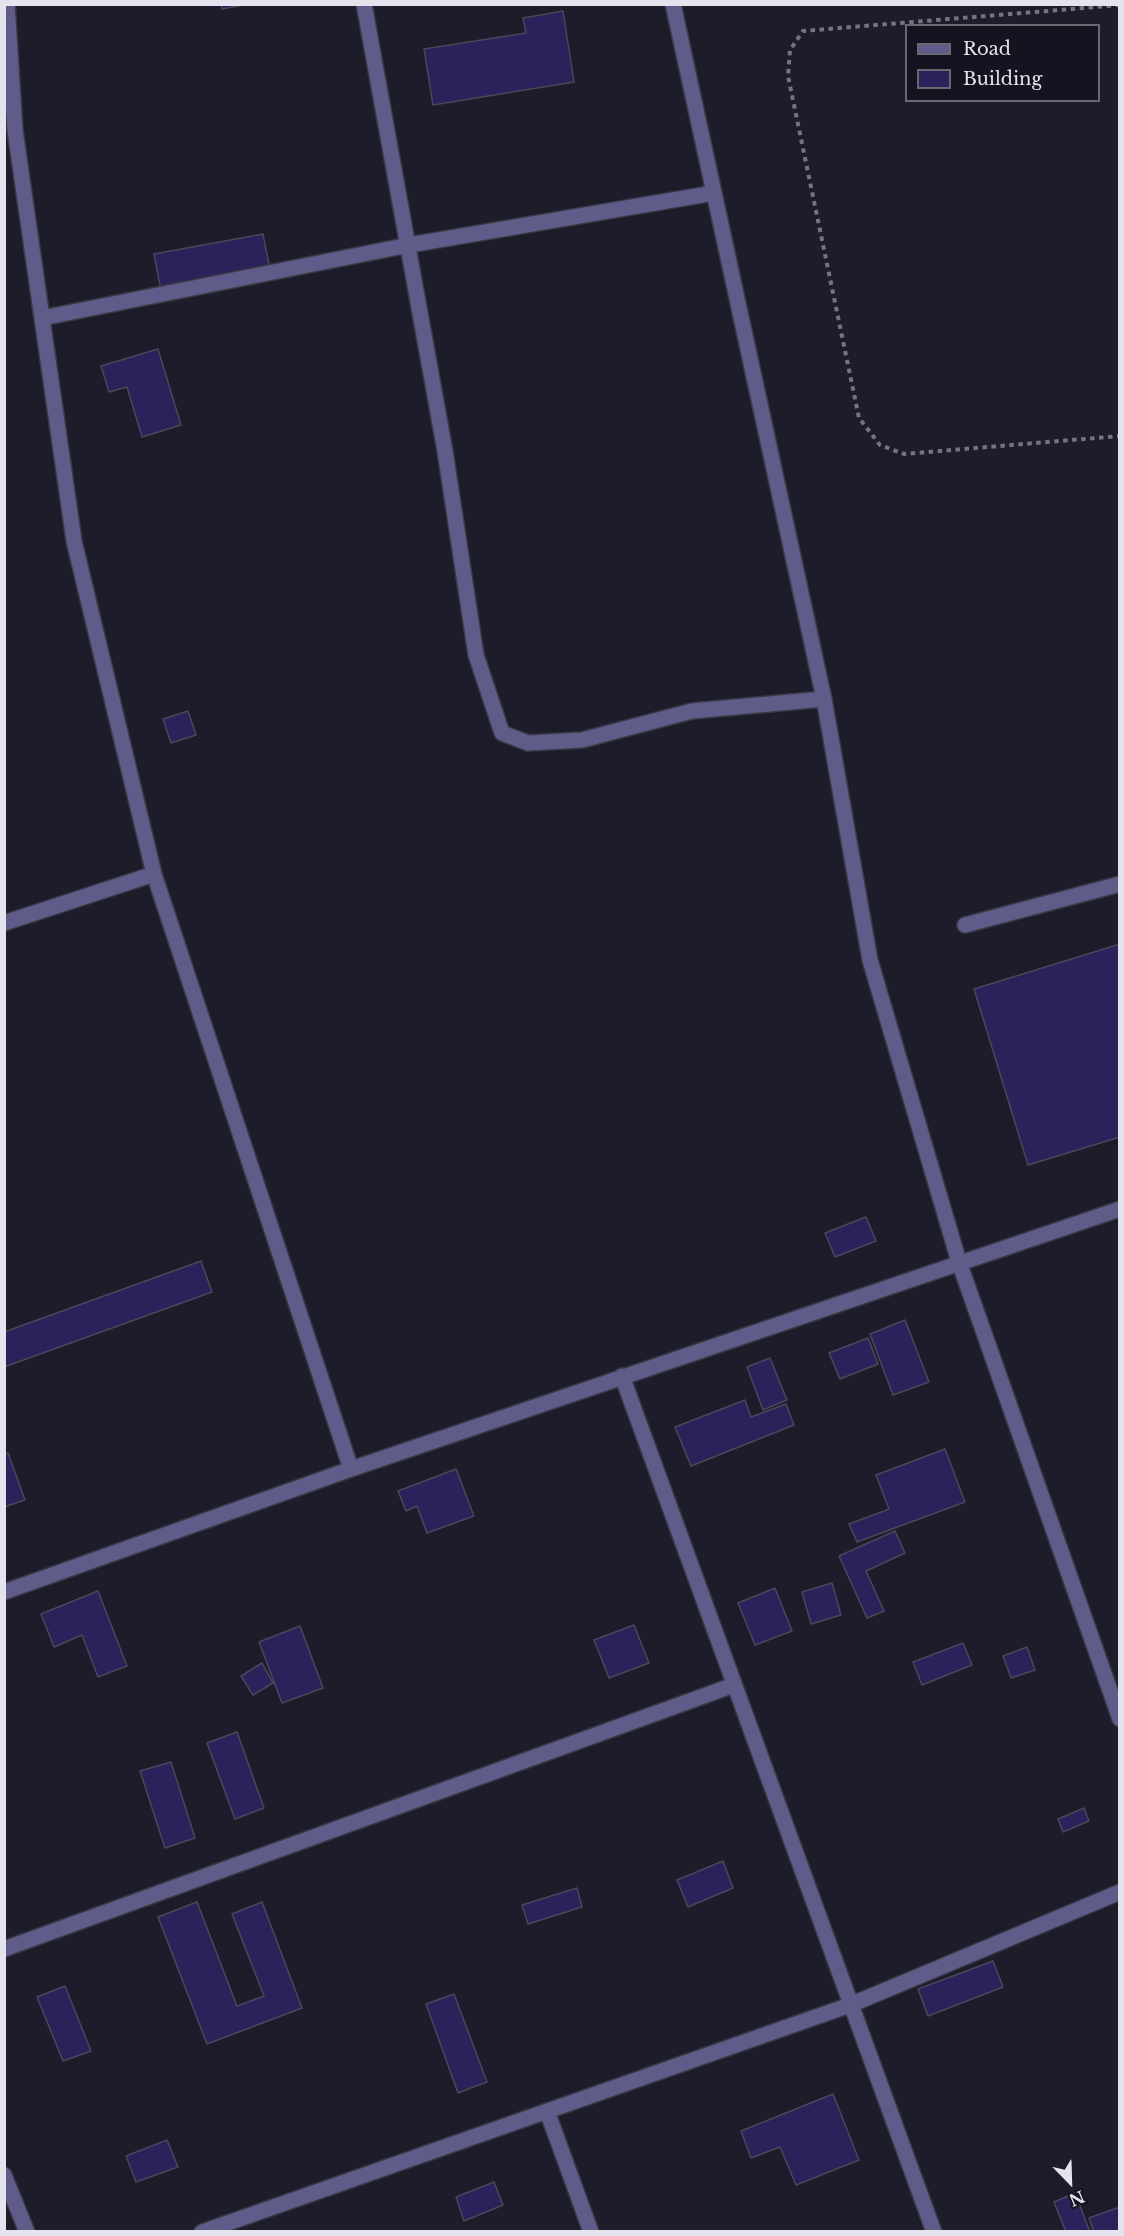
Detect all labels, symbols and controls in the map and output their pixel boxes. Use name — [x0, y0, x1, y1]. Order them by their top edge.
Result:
legend — [905, 24, 1100, 102]
text: Road — [963, 38, 1011, 60]
text: Building — [963, 68, 1042, 90]
north arrow — [1040, 2152, 1100, 2212]
text: N — [1066, 2186, 1088, 2211]

